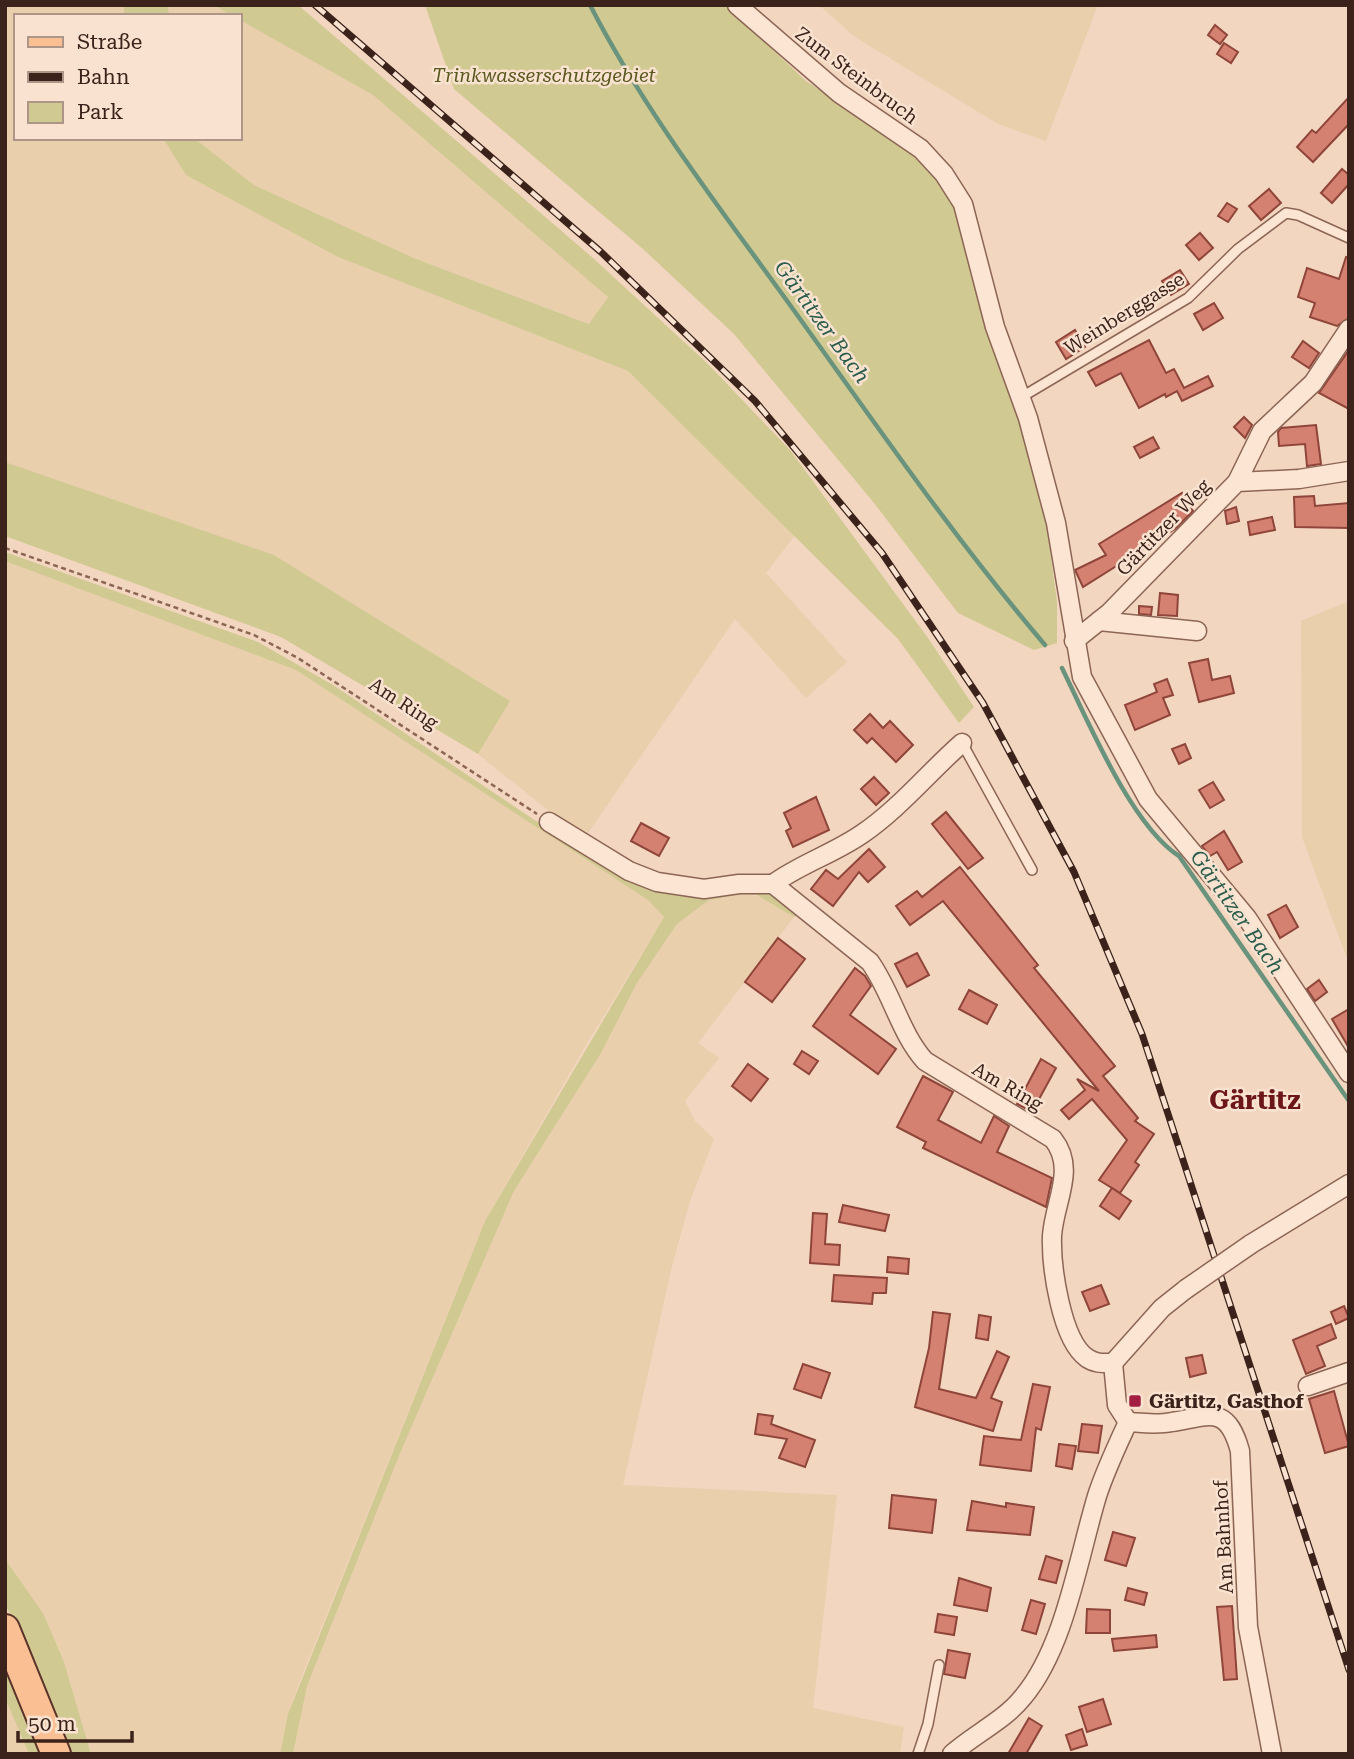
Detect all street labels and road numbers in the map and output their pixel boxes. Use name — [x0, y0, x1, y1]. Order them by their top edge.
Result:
street label: Zum Steinbruch — [791, 22, 923, 129]
street label: Weinberggasse — [1060, 267, 1189, 360]
street label: Gärtitzer Weg — [1112, 474, 1215, 580]
street label: Am Ring — [365, 673, 443, 734]
street label: Am Ring — [968, 1057, 1047, 1116]
street label: Am Bahnhof — [1209, 1479, 1238, 1594]

